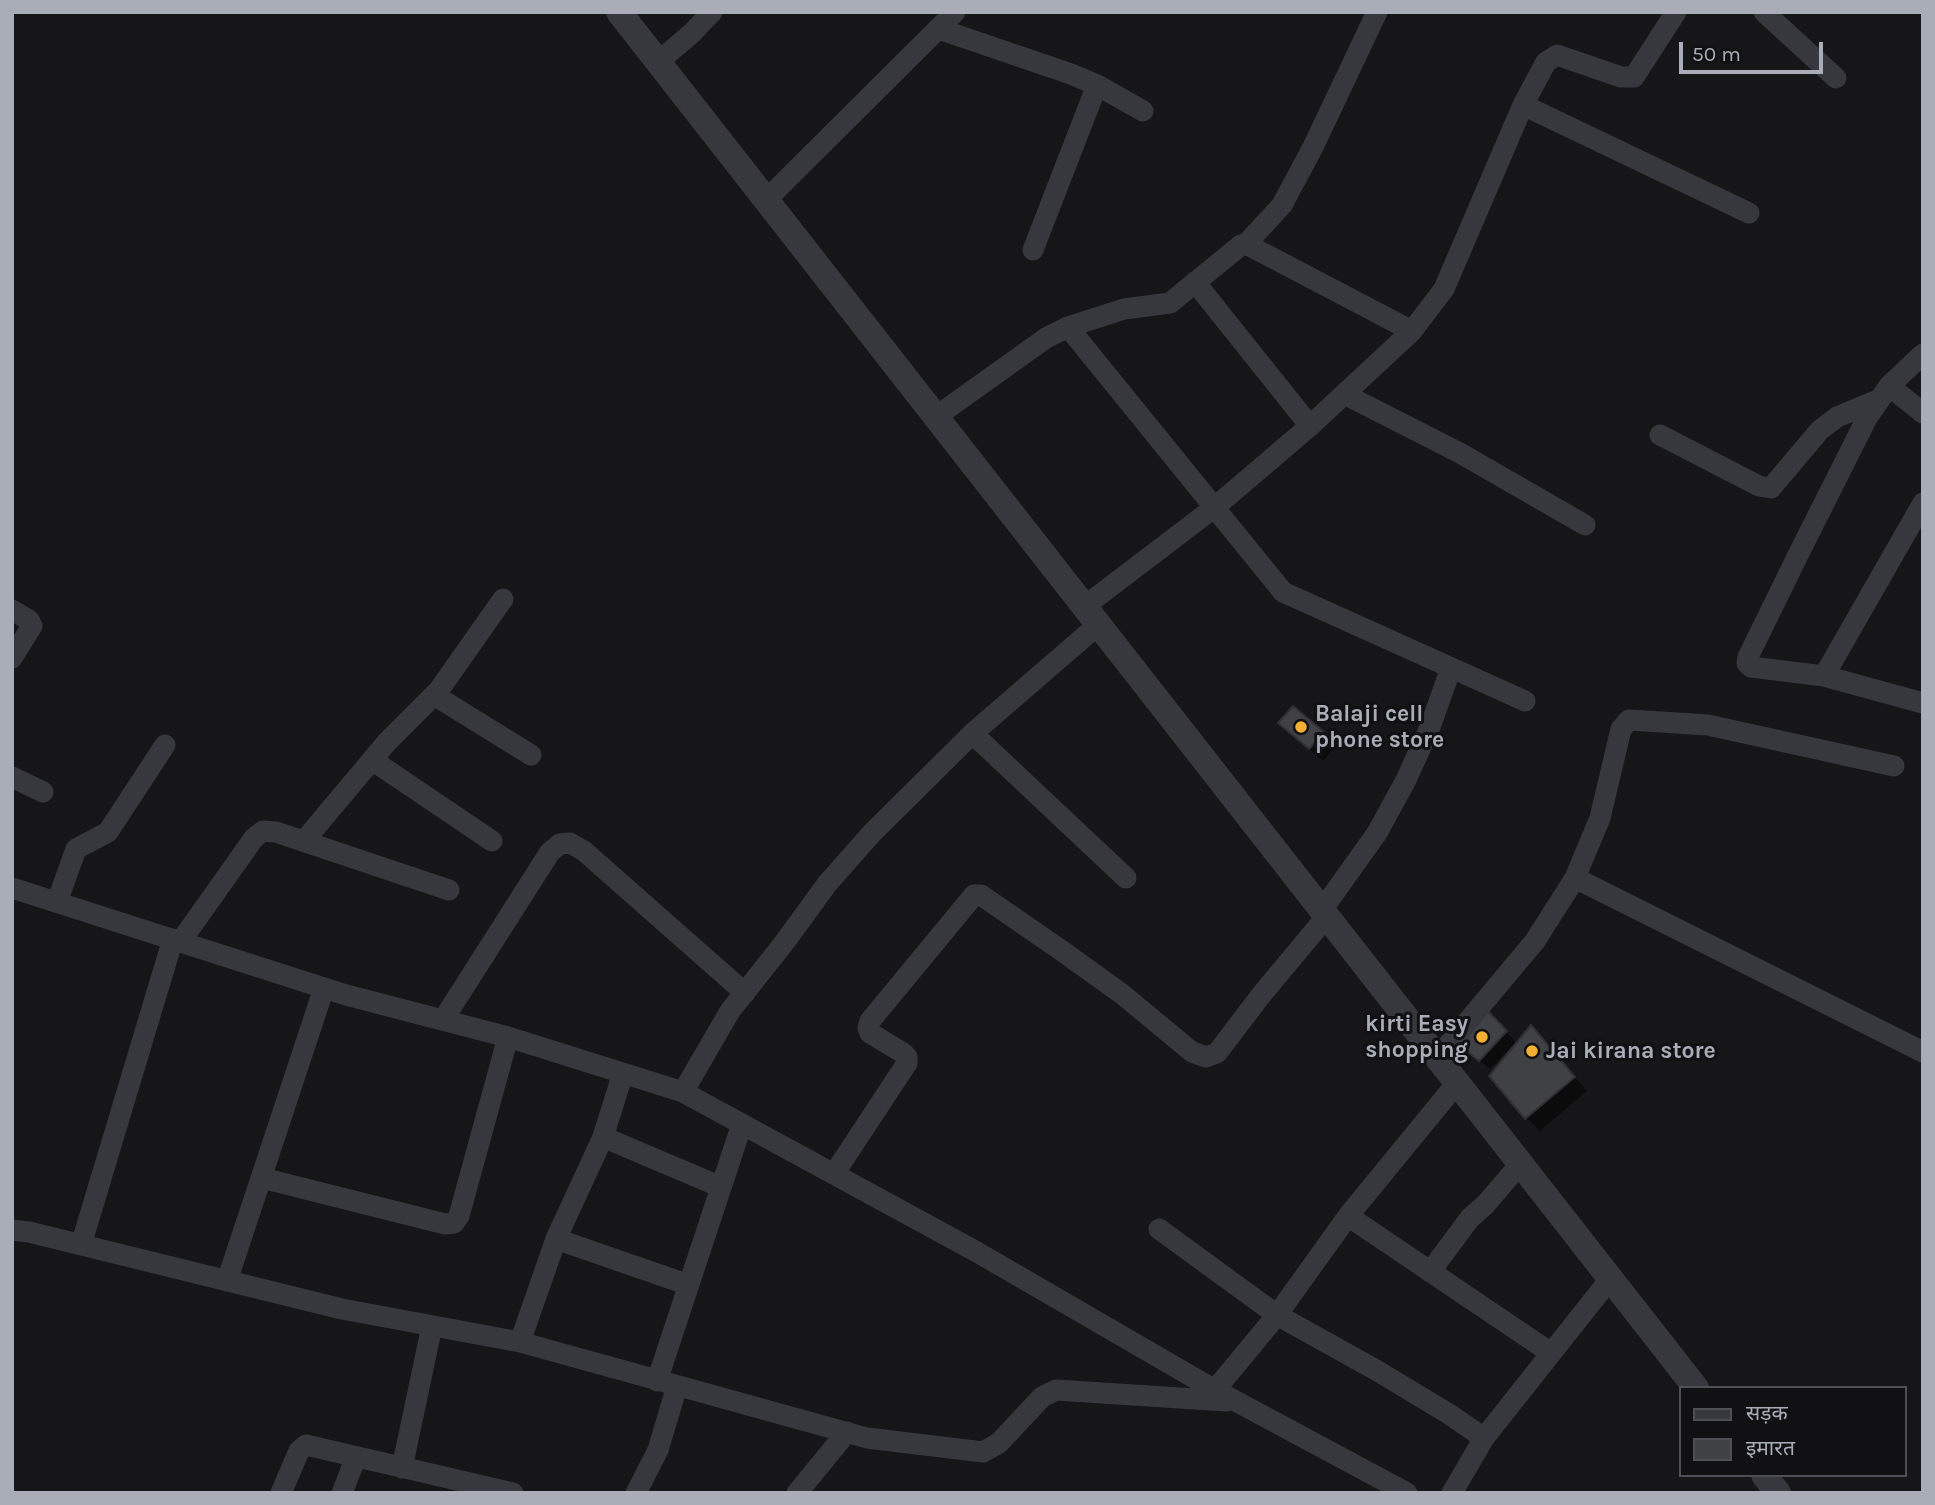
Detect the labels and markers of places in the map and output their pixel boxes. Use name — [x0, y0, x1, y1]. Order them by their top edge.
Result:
place label: Balaji cell phone store — [1315, 700, 1444, 754]
marker: Balaji cell phone store — [1293, 719, 1309, 735]
place label: kirti Easy shopping — [1365, 1010, 1468, 1064]
marker: kirti Easy shopping — [1474, 1029, 1490, 1045]
place label: Jai kirana store — [1546, 1037, 1716, 1065]
marker: Jai kirana store — [1524, 1043, 1540, 1059]

